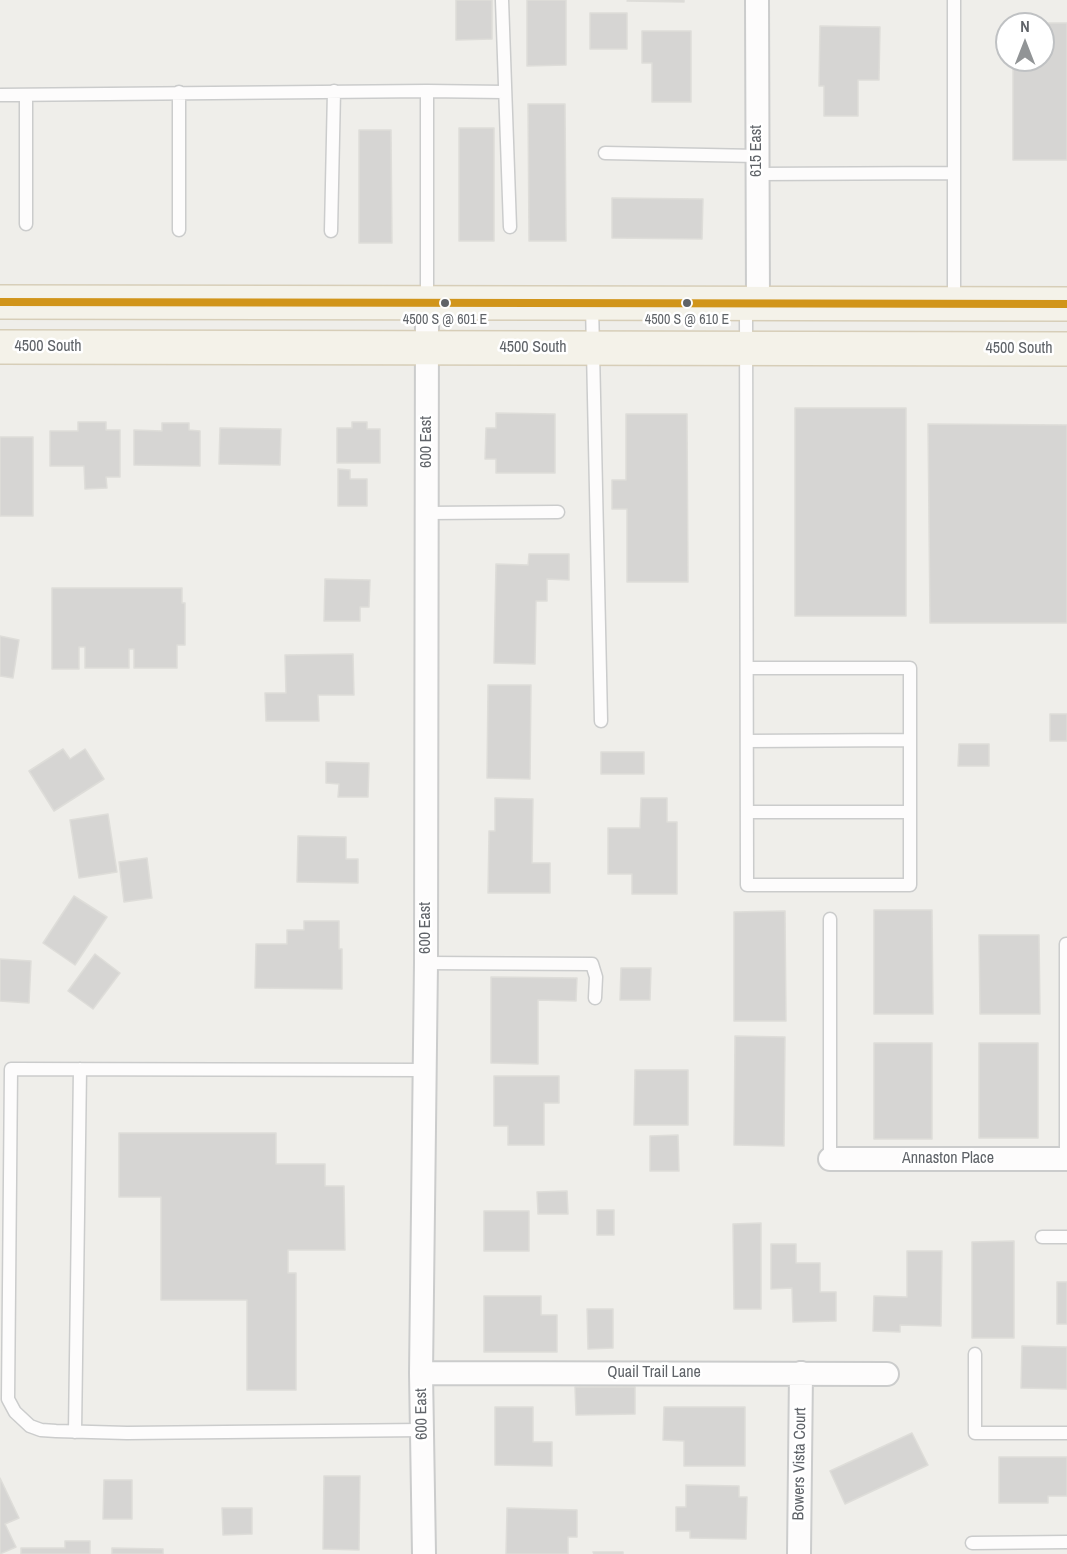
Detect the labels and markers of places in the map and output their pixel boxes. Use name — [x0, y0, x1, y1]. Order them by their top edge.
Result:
marker: 4500 S @ 601 E — [439, 297, 451, 309]
marker: 4500 S @ 610 E — [681, 297, 693, 309]
place label: 4500 S @ 601 E — [403, 312, 487, 328]
place label: 4500 S @ 610 E — [645, 312, 729, 328]

